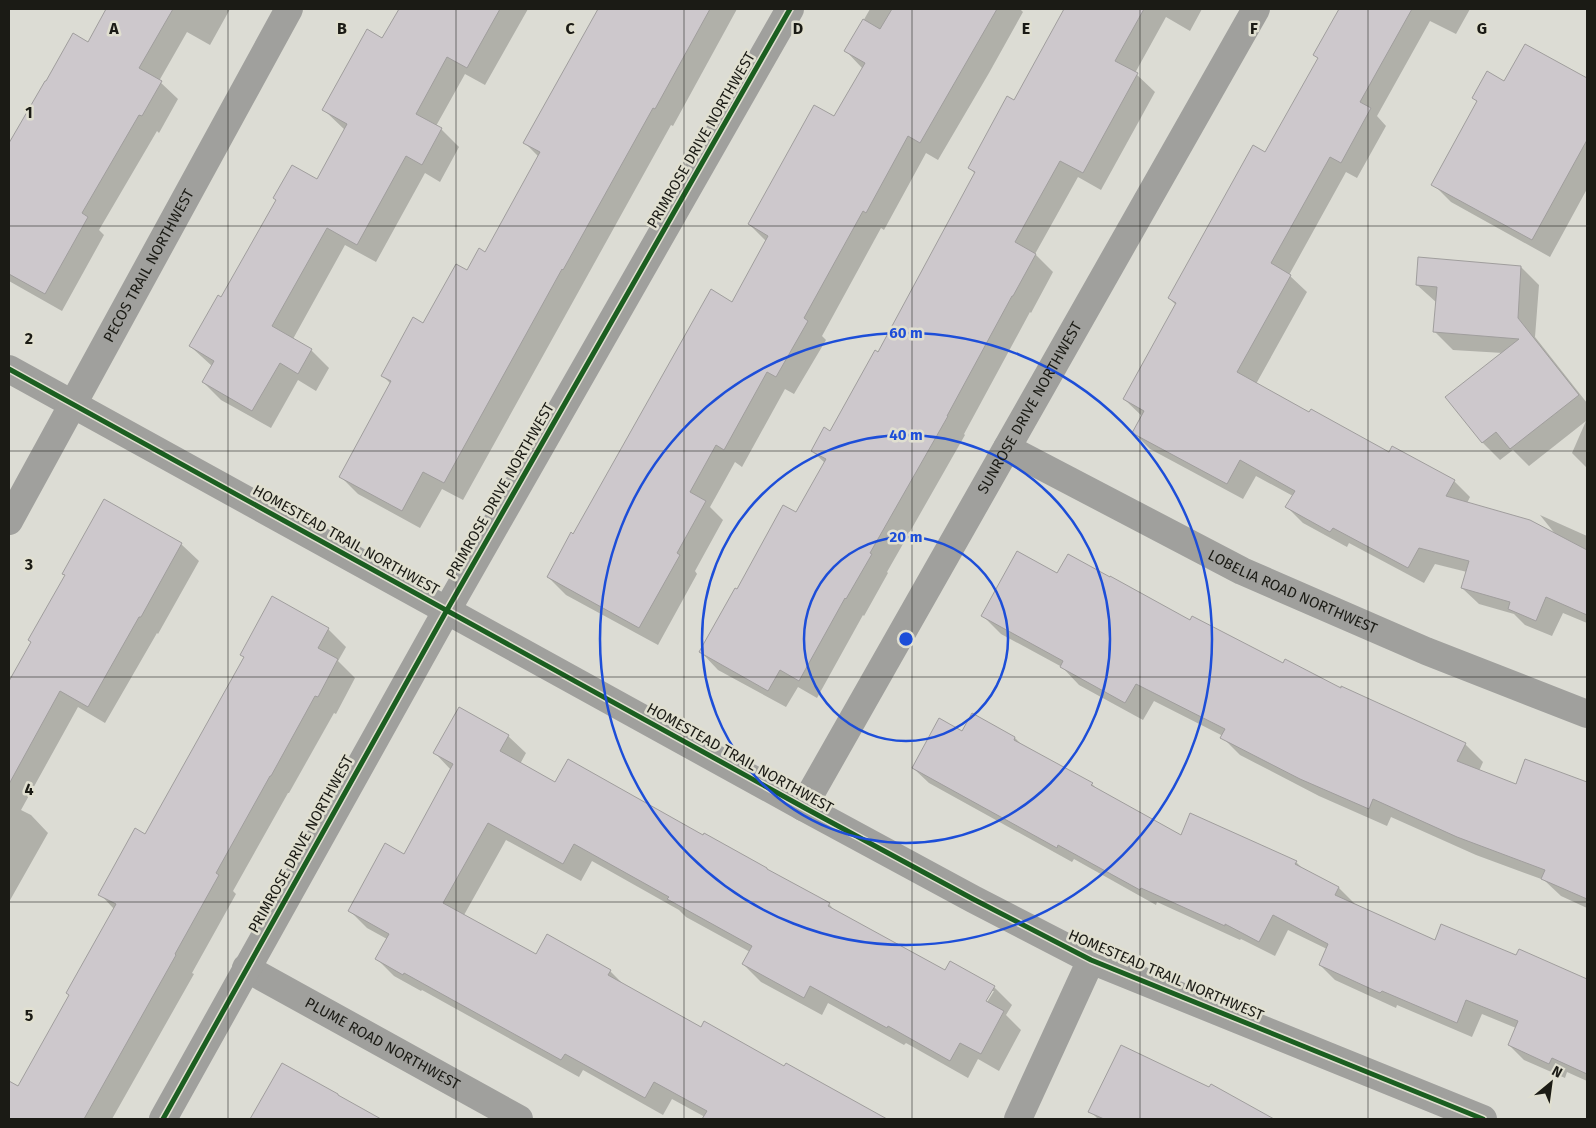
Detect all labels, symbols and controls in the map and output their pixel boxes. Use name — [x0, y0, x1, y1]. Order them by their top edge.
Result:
text: A — [108, 19, 119, 38]
text: B — [337, 19, 347, 38]
text: C — [565, 19, 575, 38]
text: D — [793, 19, 803, 38]
text: E — [1022, 19, 1030, 38]
text: F — [1250, 19, 1258, 38]
text: G — [1477, 19, 1487, 38]
street label: PRIMROSE DRIVE NORTHWEST — [643, 49, 759, 231]
text: 1 — [25, 103, 33, 122]
street label: PECOS TRAIL NORTHWEST — [99, 186, 198, 345]
street label: SUNROSE DRIVE NORTHWEST — [974, 318, 1086, 497]
text: 60 m — [889, 324, 923, 342]
text: 2 — [25, 329, 33, 348]
street label: PRIMROSE DRIVE NORTHWEST — [442, 400, 558, 582]
text: 40 m — [889, 426, 923, 444]
street label: HOMESTEAD TRAIL NORTHWEST — [250, 481, 443, 599]
text: 20 m — [890, 528, 922, 546]
street label: LOBELIA ROAD NORTHWEST — [1205, 546, 1380, 638]
text: 3 — [24, 555, 33, 574]
centre of rings — [897, 630, 915, 648]
street label: HOMESTEAD TRAIL NORTHWEST — [644, 699, 837, 817]
street label: PRIMROSE DRIVE NORTHWEST — [245, 752, 357, 936]
text: 4 — [24, 780, 34, 799]
street label: HOMESTEAD TRAIL NORTHWEST — [1066, 926, 1267, 1024]
street label: PLUME ROAD NORTHWEST — [302, 993, 463, 1094]
text: 5 — [25, 1006, 34, 1025]
north arrow — [1526, 1058, 1576, 1108]
text: N — [1549, 1062, 1565, 1082]

